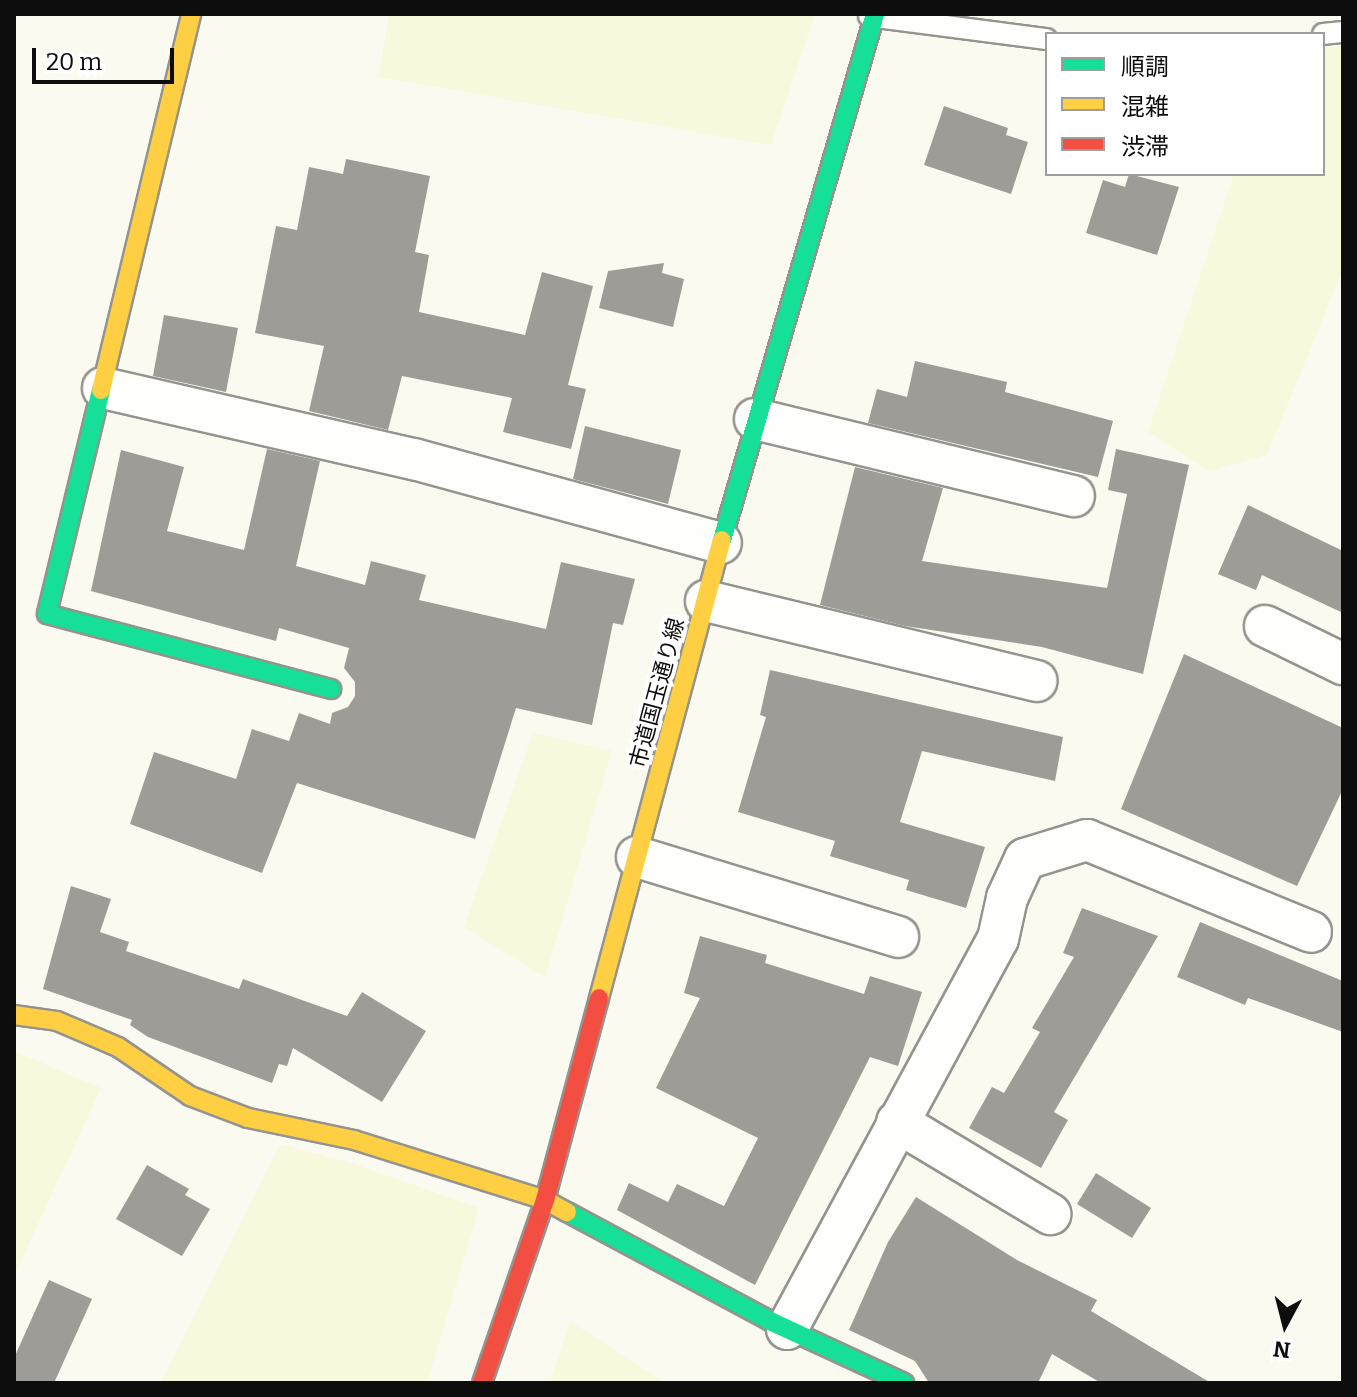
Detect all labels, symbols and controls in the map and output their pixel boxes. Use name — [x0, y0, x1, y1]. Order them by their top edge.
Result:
scale bar — [36, 32, 178, 82]
legend — [1045, 32, 1325, 176]
text: 20 m — [46, 48, 102, 76]
text: 順調 — [1121, 53, 1169, 81]
text: 混雑 — [1121, 93, 1169, 121]
text: 渋滞 — [1121, 133, 1169, 161]
street label: 市道国玉通り線 — [624, 615, 690, 771]
north arrow — [1245, 1285, 1325, 1365]
text: N — [1272, 1335, 1292, 1364]

